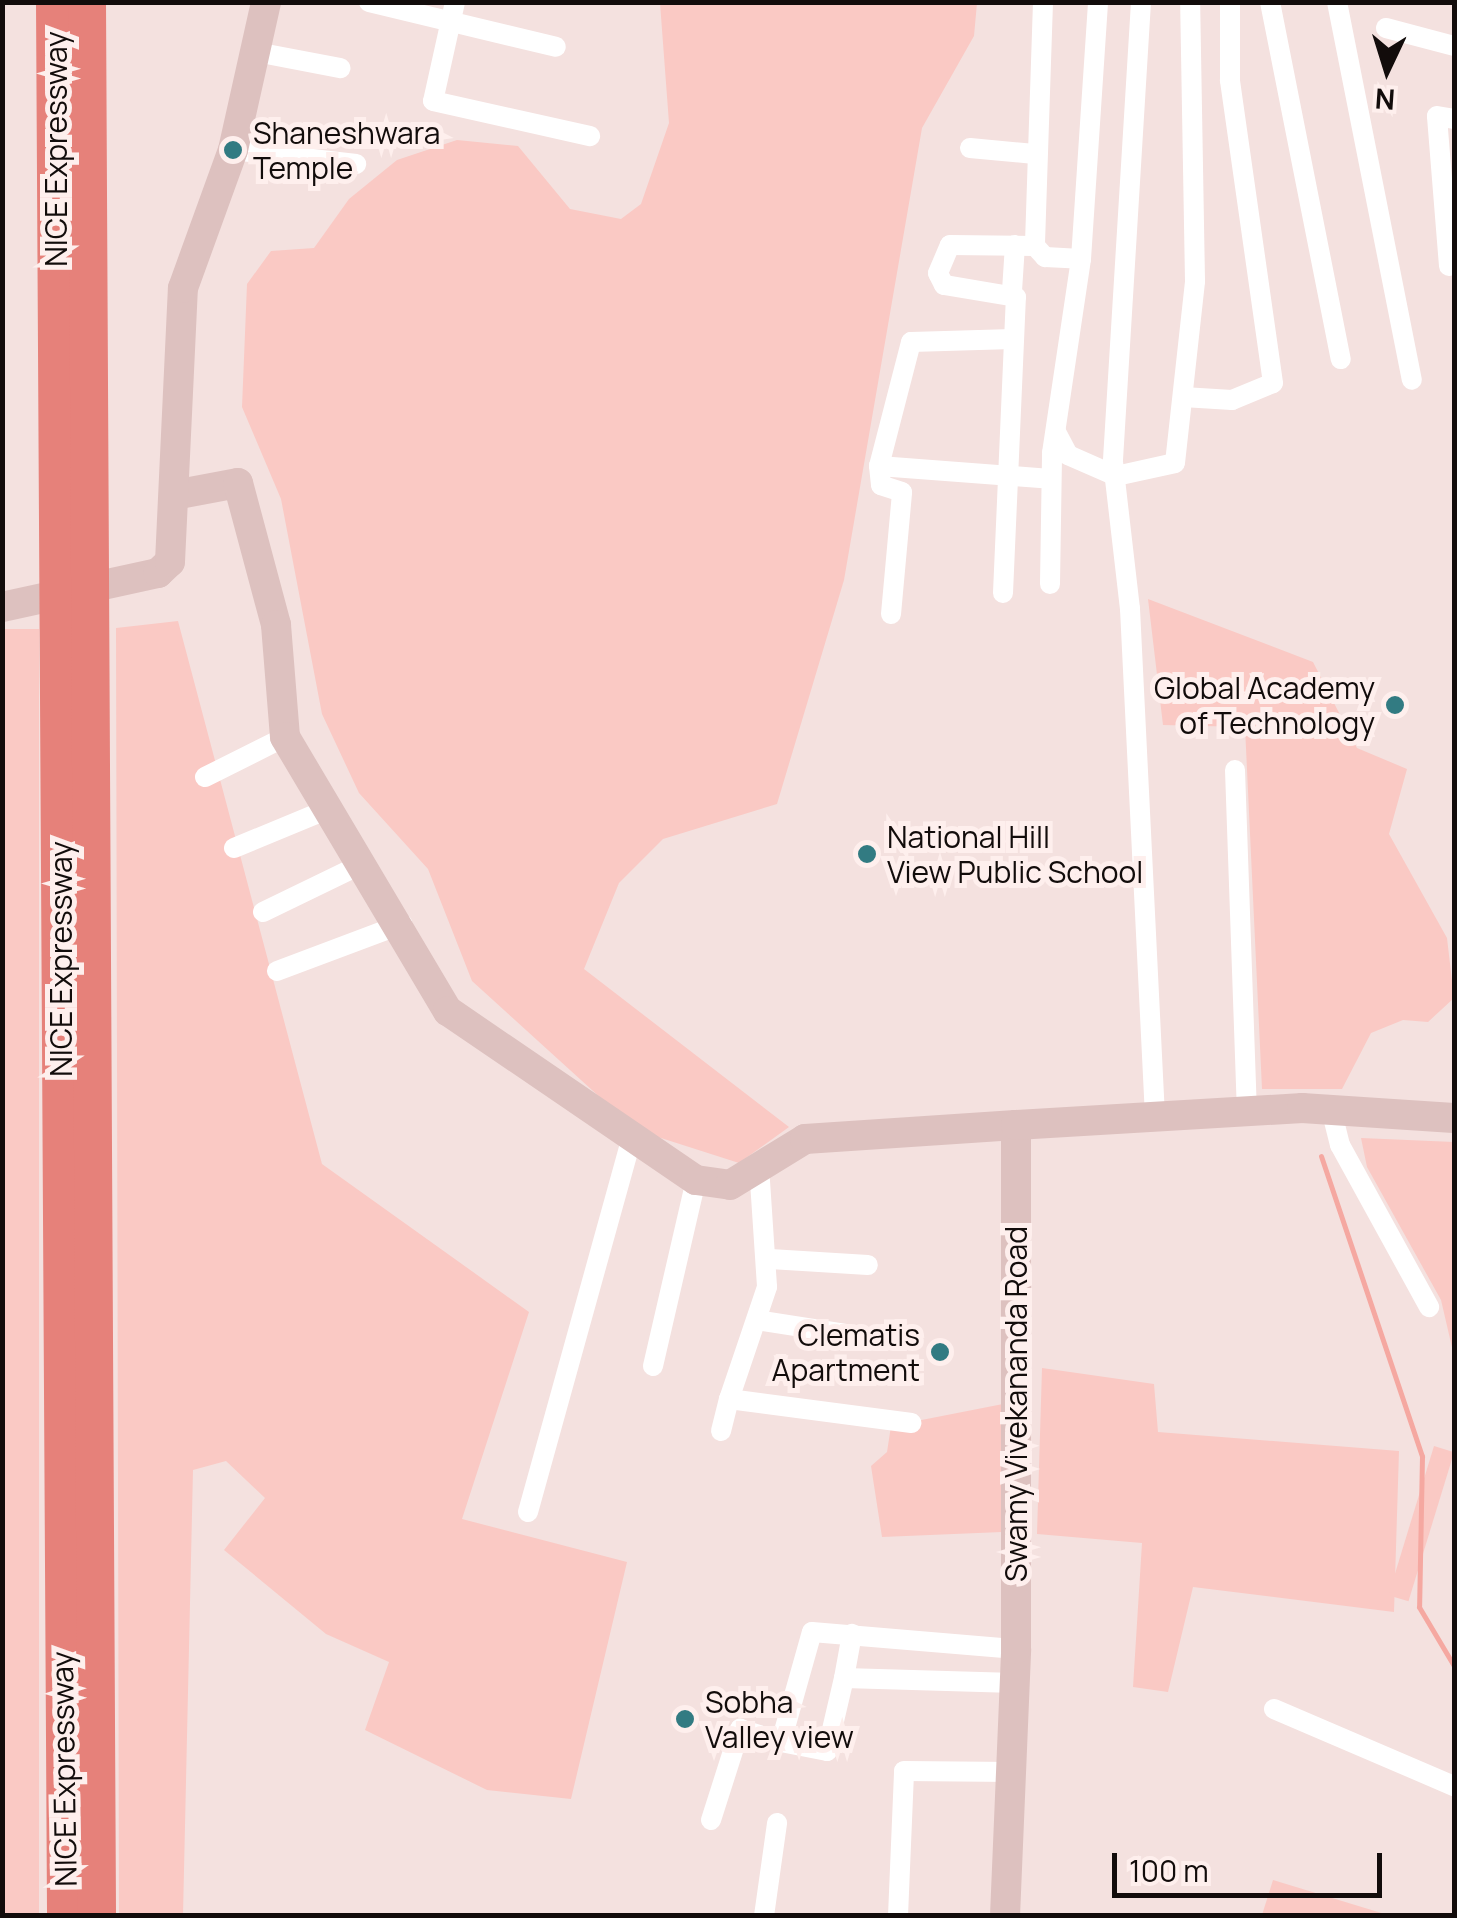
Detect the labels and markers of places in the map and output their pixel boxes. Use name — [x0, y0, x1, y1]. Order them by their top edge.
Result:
place label: Shaneshwara Temple — [253, 115, 440, 186]
marker: Shaneshwara Temple — [222, 139, 244, 161]
place label: Global Academy of Technology — [1154, 670, 1375, 740]
marker: Global Academy of Technology — [1384, 694, 1406, 716]
place label: National Hill View Public School — [887, 819, 1143, 890]
marker: National Hill View Public School — [856, 843, 878, 865]
place label: Clematis Apartment — [771, 1317, 920, 1388]
marker: Clematis Apartment — [929, 1341, 951, 1363]
place label: Sobha Valley view — [705, 1684, 854, 1754]
marker: Sobha Valley view — [674, 1708, 696, 1730]

